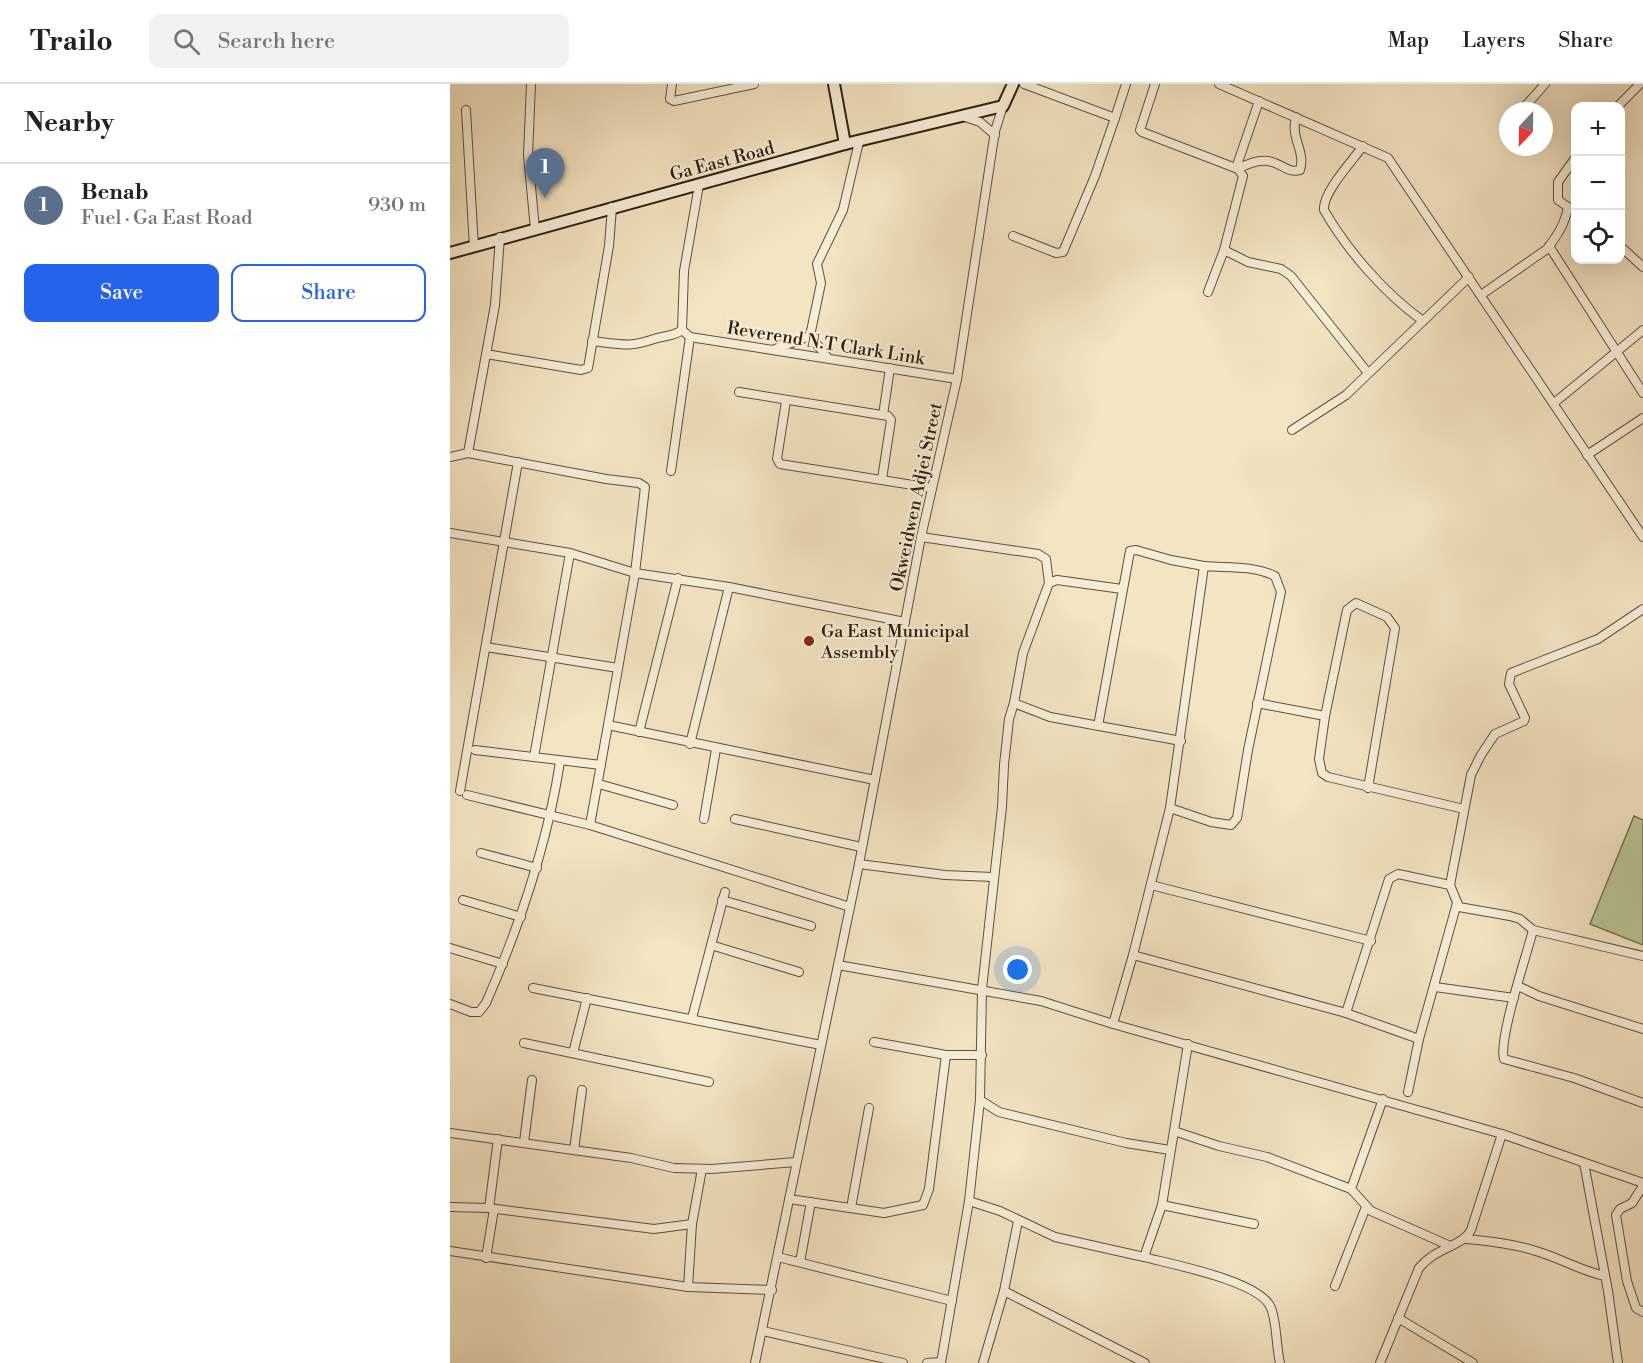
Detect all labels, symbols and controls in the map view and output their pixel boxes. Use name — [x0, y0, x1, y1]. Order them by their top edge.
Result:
search box — [149, 14, 569, 68]
text: Trailo — [30, 24, 113, 59]
icon: search — [170, 25, 203, 58]
text: Search here — [218, 28, 335, 55]
text: Map — [1388, 28, 1429, 54]
text: Layers — [1462, 28, 1525, 54]
text: Share — [1558, 28, 1613, 54]
north arrow — [1499, 102, 1553, 156]
map controls — [1571, 102, 1625, 264]
button: + — [1571, 102, 1625, 156]
text: Nearby — [24, 107, 114, 139]
street label: Ga East Road — [667, 136, 778, 187]
pin: 1 — [526, 148, 565, 198]
button: − — [1571, 156, 1625, 210]
text: Benab — [81, 179, 149, 206]
text: 1 — [39, 193, 48, 218]
text: 930 m — [368, 193, 426, 218]
text: Fuel · Ga East Road — [81, 206, 252, 231]
button: locate — [1571, 210, 1625, 264]
button: Save — [24, 264, 219, 322]
button: Share — [231, 264, 426, 322]
street label: Reverend N.T Clark Link — [725, 316, 928, 371]
street label: Okweidwen Adjei Street — [885, 400, 948, 594]
place label: Ga East Municipal Assembly — [820, 620, 970, 664]
marker: Ga East Municipal Assembly — [802, 634, 816, 648]
your location — [1003, 955, 1032, 984]

